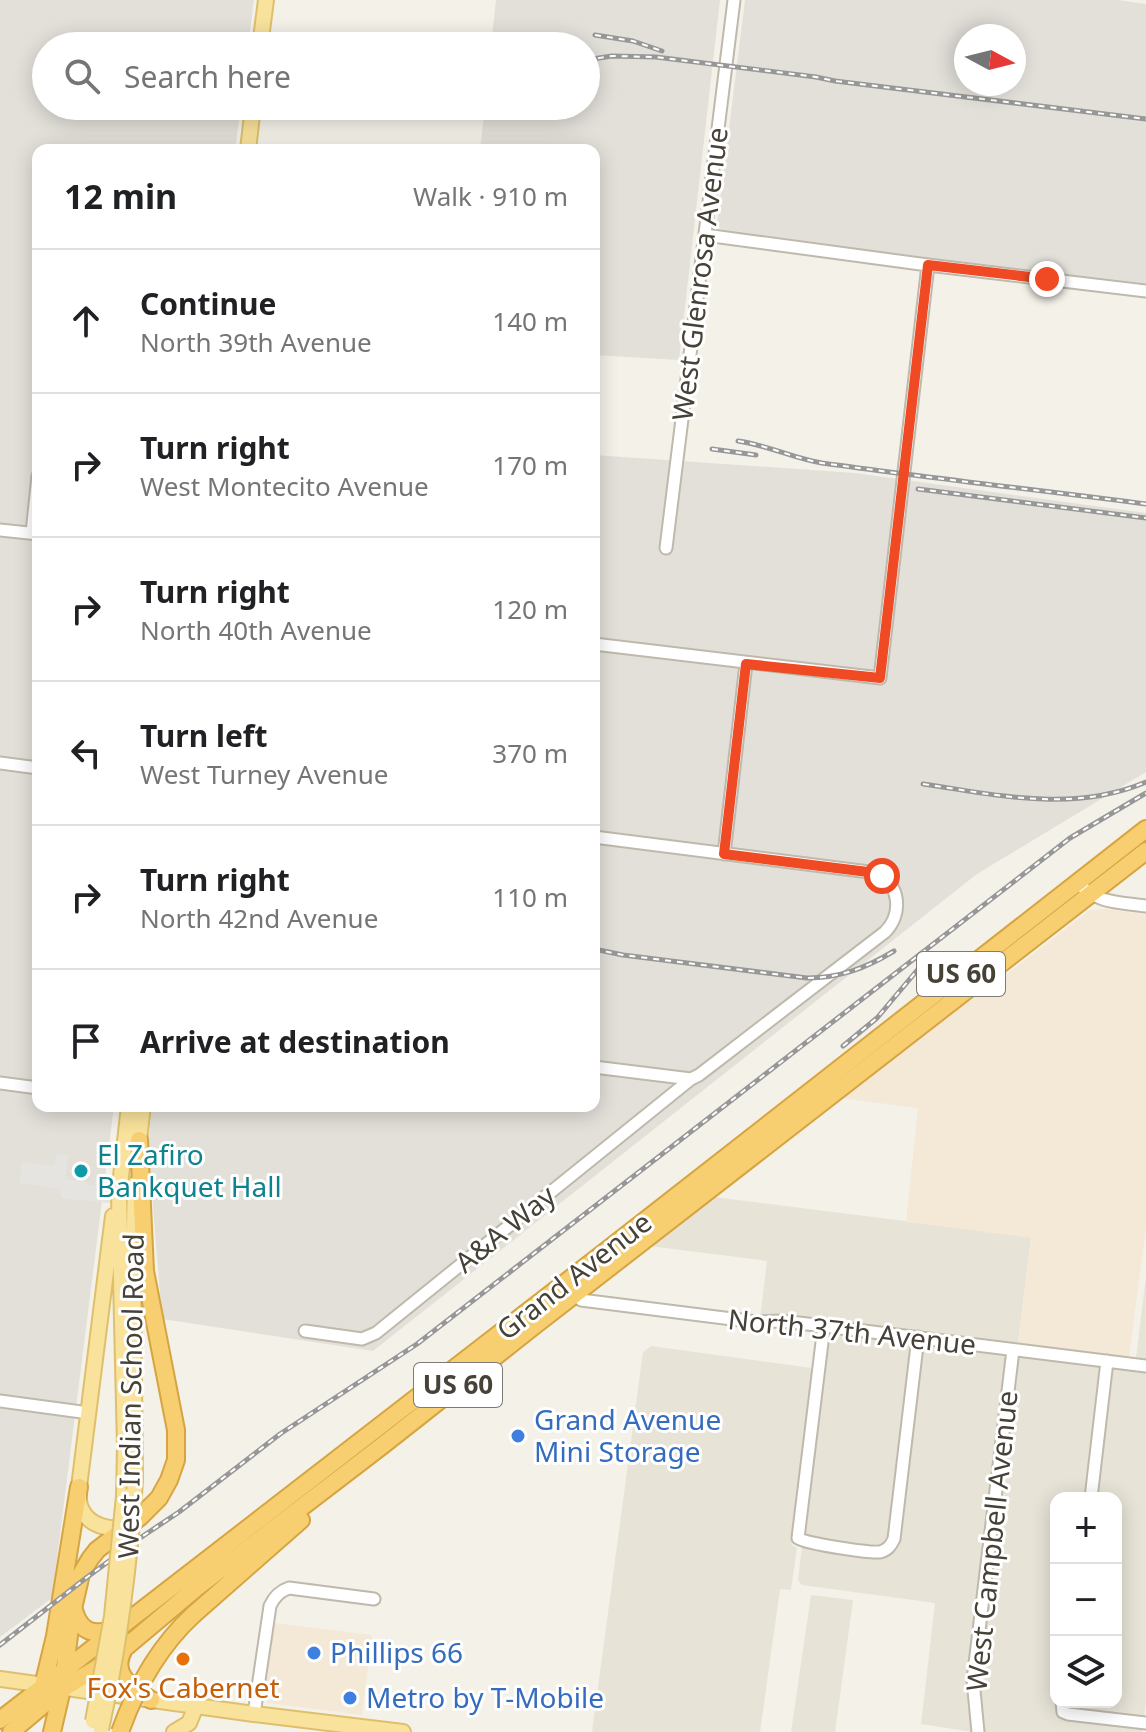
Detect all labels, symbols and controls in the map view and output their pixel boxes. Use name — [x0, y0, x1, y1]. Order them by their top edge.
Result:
north arrow — [954, 24, 1026, 96]
search box — [32, 32, 600, 120]
icon: search — [60, 54, 104, 98]
text: Search here — [124, 56, 291, 97]
street label: West Glenrosa Avenue — [662, 125, 736, 423]
text: 12 min — [64, 173, 177, 219]
text: Walk · 910 m — [413, 178, 568, 214]
route end — [1029, 261, 1065, 297]
text: Continue — [140, 283, 276, 324]
icon: ahead — [64, 299, 108, 343]
text: 140 m — [492, 303, 568, 339]
text: North 39th Avenue — [140, 324, 372, 360]
text: Turn right — [140, 427, 290, 468]
icon: right — [64, 443, 108, 487]
text: 170 m — [492, 447, 568, 483]
text: West Montecito Avenue — [140, 468, 429, 504]
text: Turn right — [140, 571, 290, 612]
icon: right — [64, 587, 108, 631]
text: 120 m — [492, 591, 568, 627]
text: North 40th Avenue — [140, 612, 372, 648]
text: Turn left — [140, 715, 268, 756]
icon: left — [64, 731, 108, 775]
text: 370 m — [492, 735, 568, 771]
text: West Turney Avenue — [140, 756, 388, 792]
route start — [864, 858, 900, 894]
text: Turn right — [140, 859, 290, 900]
icon: right — [64, 875, 108, 919]
text: 110 m — [492, 879, 568, 915]
text: North 42nd Avenue — [140, 900, 378, 936]
road number: US 60 — [917, 952, 1005, 996]
icon: arrive — [64, 1019, 108, 1063]
text: Arrive at destination — [140, 1021, 450, 1062]
place label: El Zafiro Bankquet Hall — [97, 1135, 282, 1205]
marker: El Zafiro Bankquet Hall — [72, 1162, 90, 1180]
street label: A&A Way — [446, 1176, 563, 1280]
street label: Grand Avenue — [488, 1203, 659, 1348]
street label: West Indian School Road — [108, 1233, 152, 1559]
street label: North 37th Avenue — [726, 1299, 978, 1363]
road number: US 60 — [414, 1363, 502, 1407]
street label: West Campbell Avenue — [956, 1389, 1026, 1693]
place label: Grand Avenue Mini Storage — [534, 1400, 721, 1470]
marker: Grand Avenue Mini Storage — [509, 1427, 527, 1445]
map controls — [1050, 1492, 1122, 1708]
button: + — [1050, 1492, 1122, 1564]
button: − — [1050, 1564, 1122, 1636]
place label: Phillips 66 — [330, 1633, 463, 1671]
button: layers — [1050, 1636, 1122, 1708]
marker: Phillips 66 — [305, 1644, 323, 1662]
marker: Fox's Cabernet — [174, 1650, 192, 1668]
place label: Fox's Cabernet — [86, 1668, 280, 1706]
place label: Metro by T-Mobile — [366, 1678, 604, 1716]
marker: Metro by T-Mobile — [341, 1689, 359, 1707]

